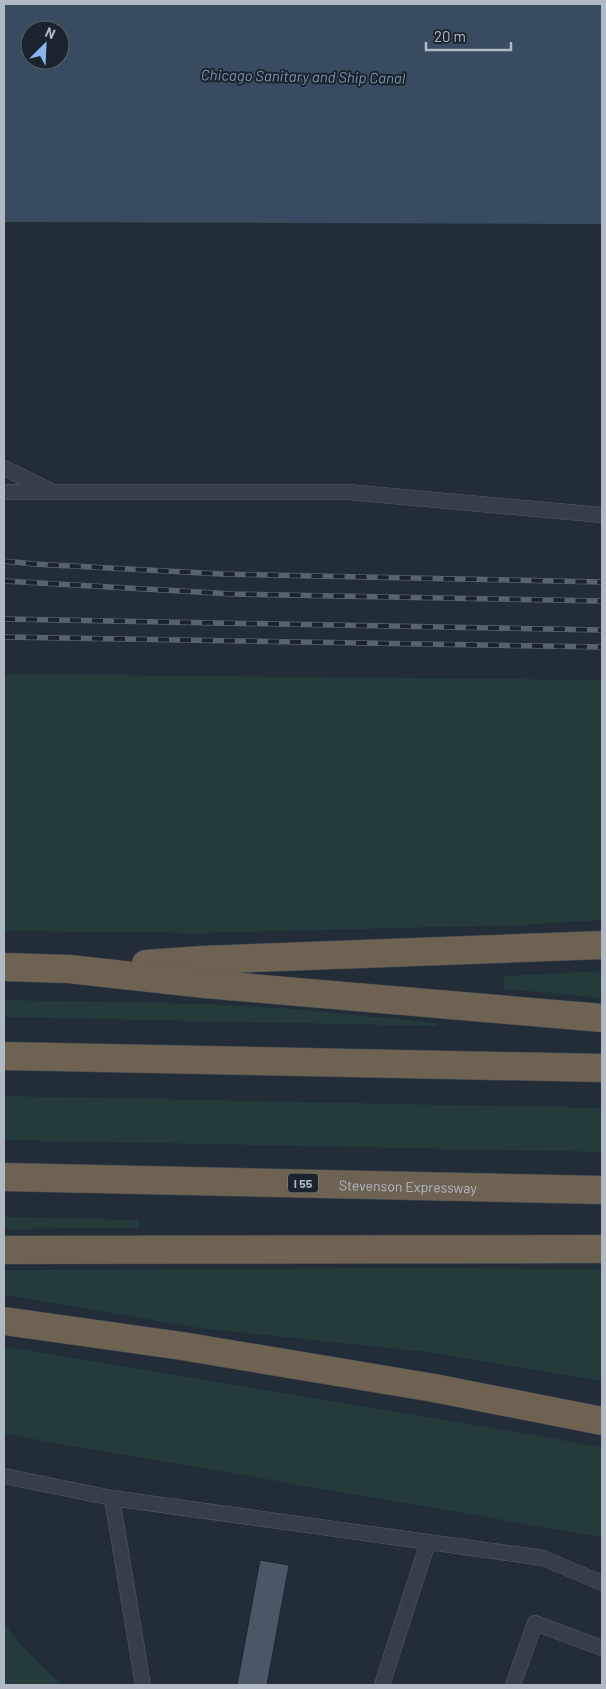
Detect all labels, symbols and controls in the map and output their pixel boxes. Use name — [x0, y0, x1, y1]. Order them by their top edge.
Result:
north arrow — [20, 20, 70, 70]
scale bar — [426, 20, 511, 52]
text: N — [43, 23, 58, 42]
text: 20 m — [434, 27, 466, 45]
water label: Chicago Sanitary and Ship Canal — [201, 65, 406, 87]
road number: I 55 — [288, 1174, 318, 1192]
street label: Stevenson Expressway — [339, 1176, 478, 1196]

